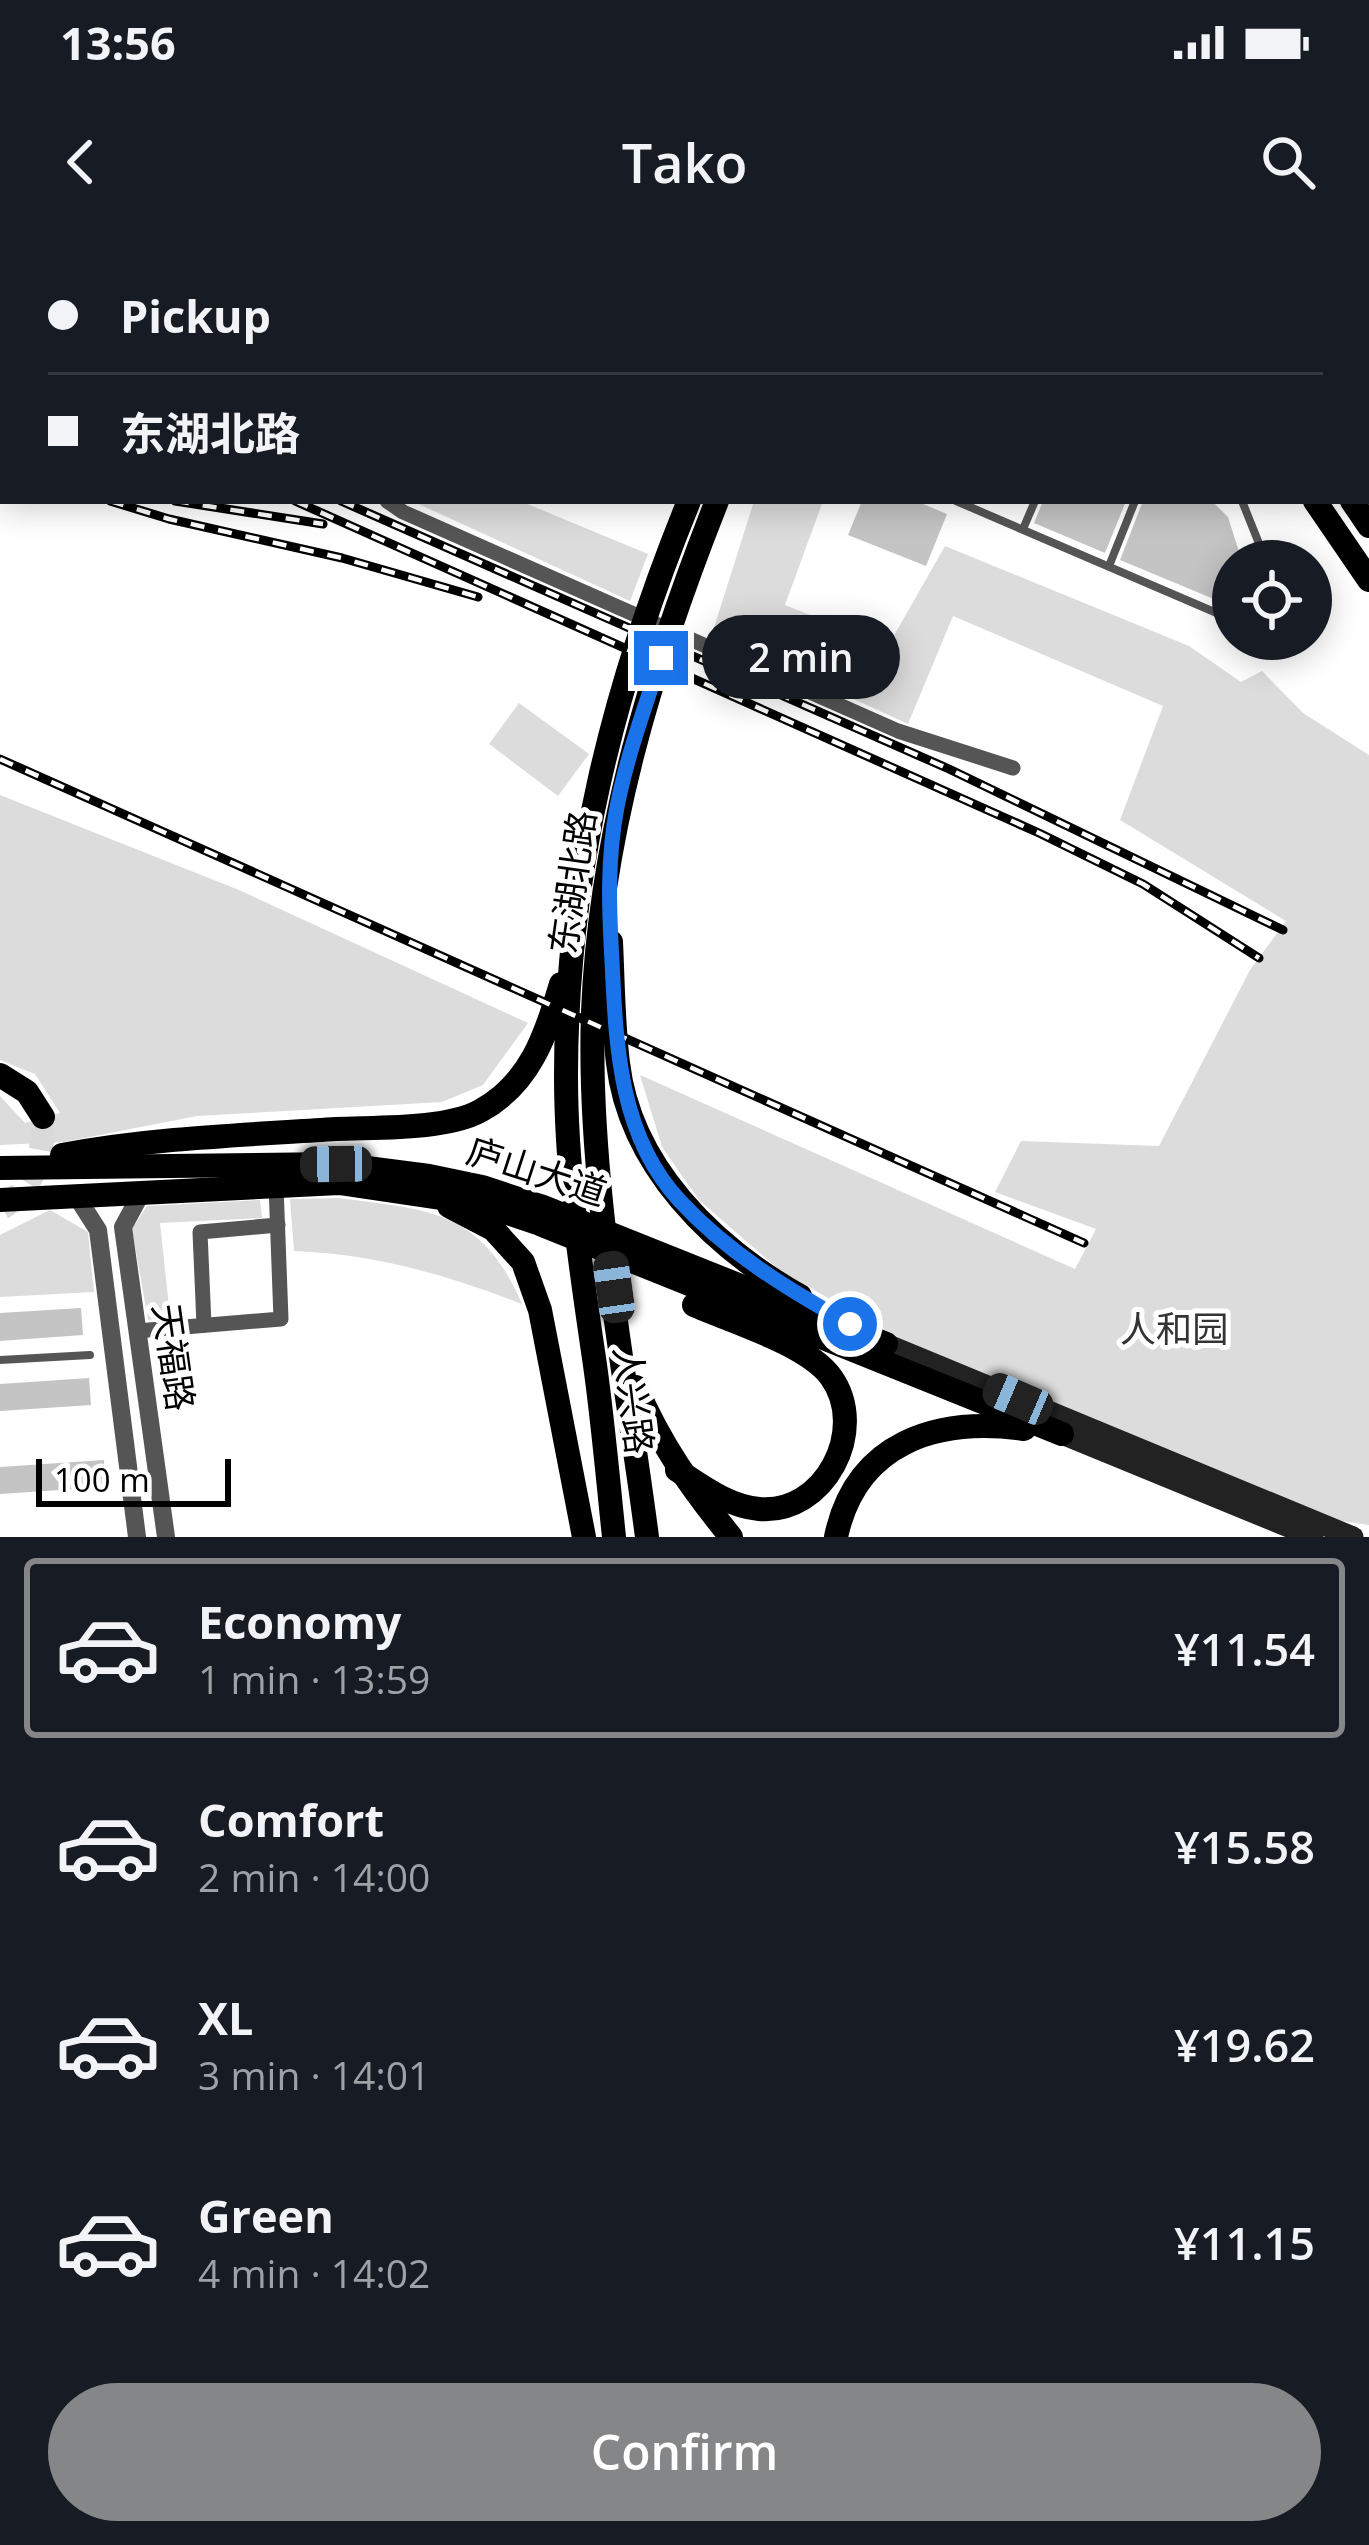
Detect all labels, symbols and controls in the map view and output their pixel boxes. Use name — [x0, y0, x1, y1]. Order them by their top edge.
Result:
text: 13:56 — [60, 12, 176, 73]
text: Tako — [622, 125, 747, 199]
icon: back — [48, 129, 114, 195]
icon: search — [1255, 129, 1321, 195]
text: Pickup — [120, 285, 271, 346]
text: 东湖北路 — [120, 402, 300, 463]
map controls — [1212, 540, 1332, 660]
button: locate — [1212, 540, 1332, 660]
callout: 2 min — [703, 616, 901, 700]
text: 2 min — [748, 630, 854, 683]
route end — [634, 631, 688, 685]
street label: 东湖北路 — [538, 807, 606, 957]
street label: 庐山大道 — [461, 1125, 613, 1217]
car — [300, 1145, 372, 1183]
car — [591, 1249, 637, 1325]
route start — [823, 1297, 877, 1351]
street label: 天福路 — [142, 1300, 206, 1414]
park label: 人和园 — [1120, 1304, 1228, 1353]
street label: 人兴路 — [603, 1343, 665, 1457]
car — [978, 1368, 1058, 1430]
scale bar — [36, 1453, 231, 1506]
text: 100 m — [54, 1457, 150, 1502]
text: Economy — [198, 1591, 401, 1652]
icon: car — [54, 1594, 162, 1702]
text: ¥11.54 — [1174, 1618, 1315, 1679]
text: 1 min · 13:59 — [198, 1652, 430, 1705]
text: Comfort — [198, 1789, 384, 1850]
icon: car — [54, 1792, 162, 1900]
text: ¥15.58 — [1174, 1816, 1315, 1877]
text: 2 min · 14:00 — [198, 1850, 430, 1903]
text: XL — [198, 1987, 253, 2048]
icon: car — [54, 1990, 162, 2098]
text: ¥19.62 — [1174, 2014, 1315, 2075]
text: 3 min · 14:01 — [198, 2048, 430, 2101]
text: Green — [198, 2185, 334, 2246]
icon: car — [54, 2188, 162, 2296]
text: ¥11.15 — [1174, 2212, 1315, 2273]
text: 4 min · 14:02 — [198, 2246, 430, 2299]
button: Confirm — [48, 2383, 1321, 2521]

